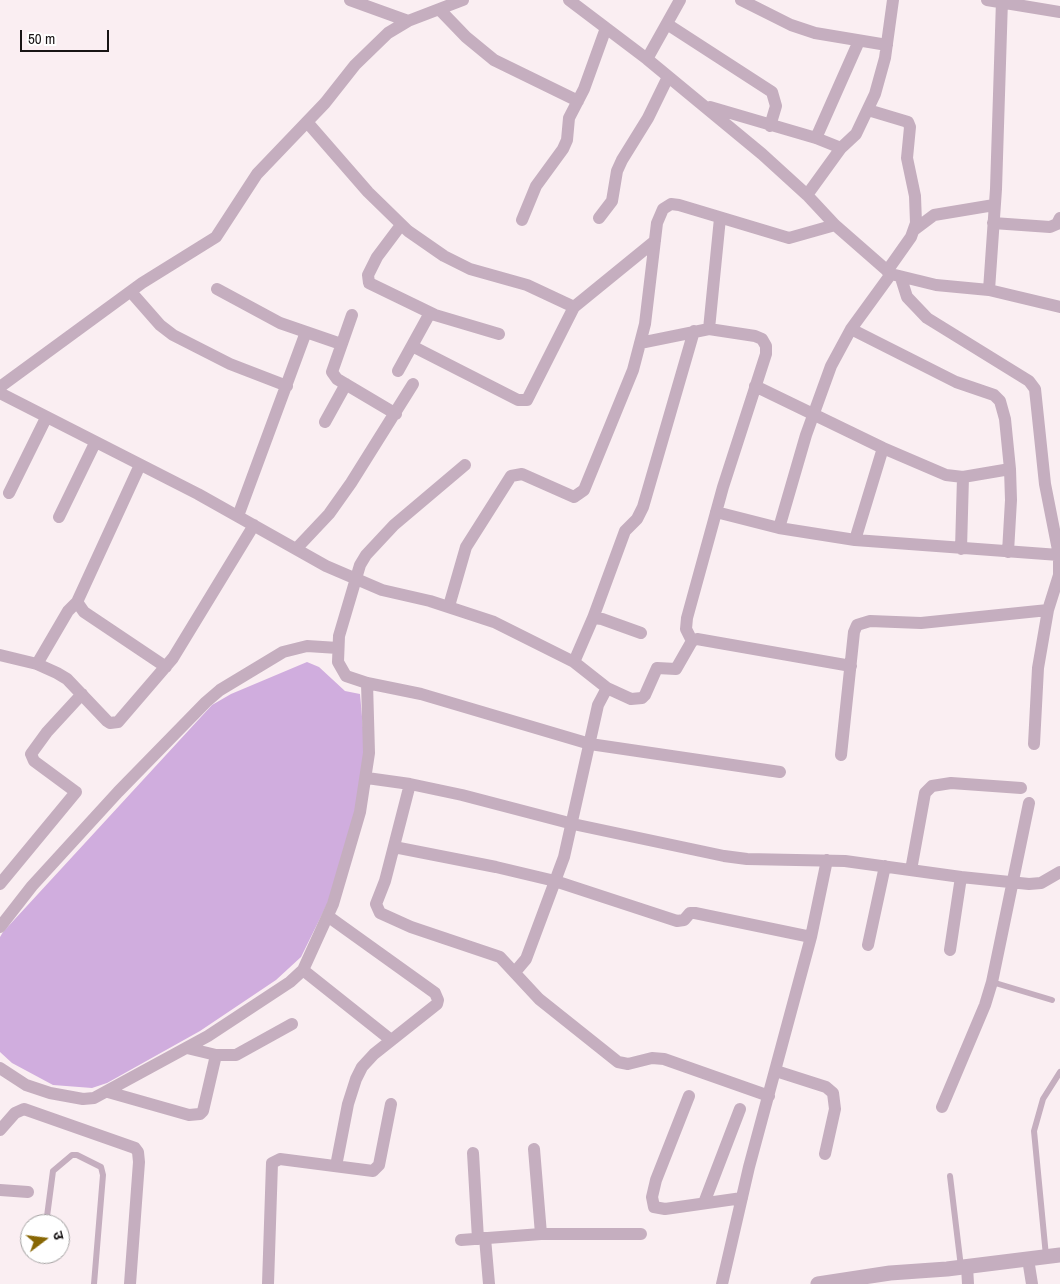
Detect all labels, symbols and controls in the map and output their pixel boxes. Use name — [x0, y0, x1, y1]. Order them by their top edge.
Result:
scale bar — [22, 20, 111, 52]
text: 50 m — [28, 28, 55, 49]
north arrow — [20, 1214, 70, 1264]
text: उ — [49, 1229, 68, 1242]

